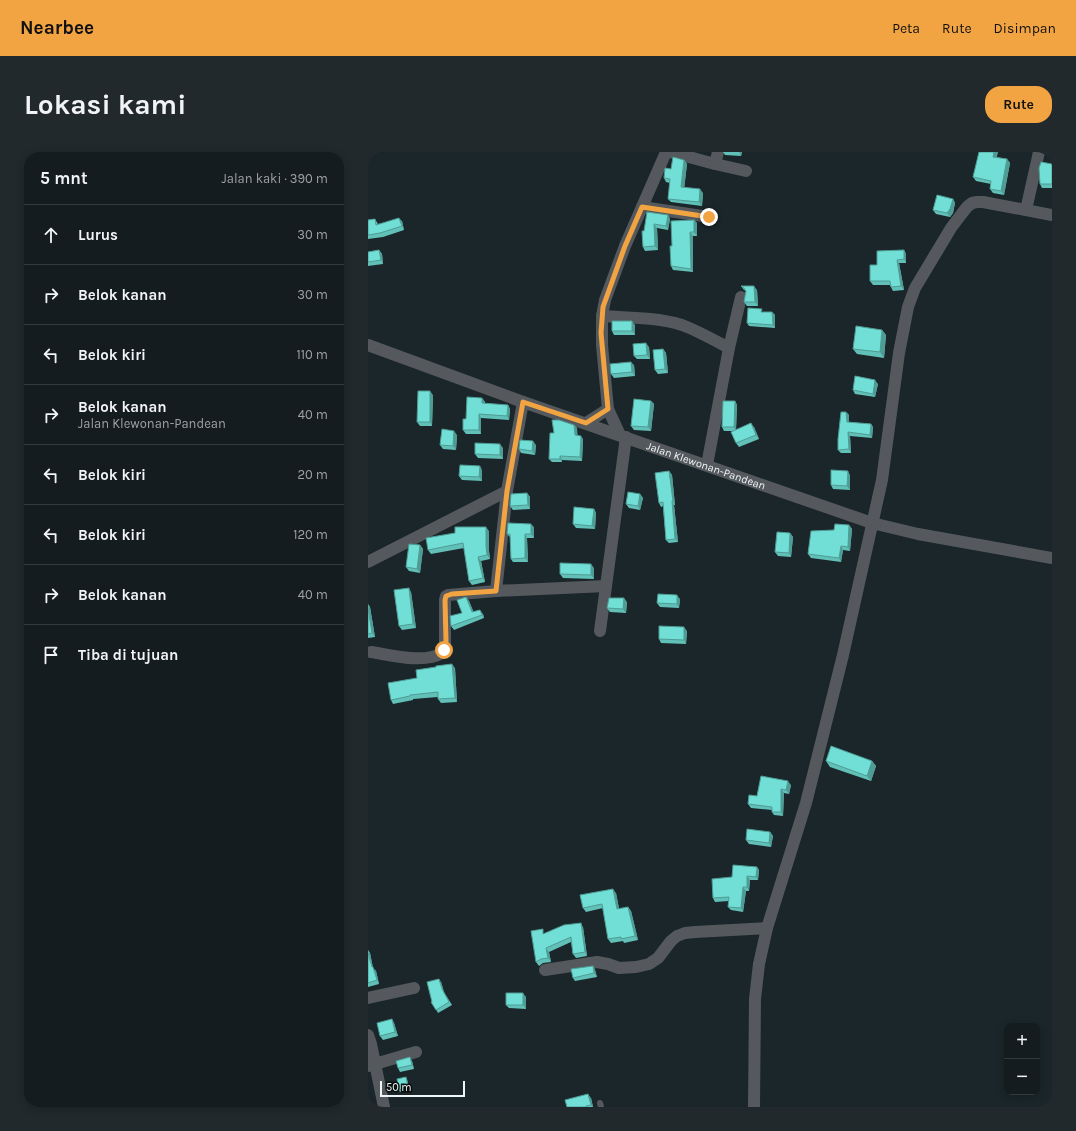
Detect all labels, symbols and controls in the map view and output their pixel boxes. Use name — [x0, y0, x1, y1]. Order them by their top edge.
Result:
text: Nearbee — [20, 17, 94, 39]
text: Peta — [892, 20, 920, 37]
text: Rute — [942, 20, 972, 37]
text: Disimpan — [994, 20, 1056, 37]
button: Rute — [985, 86, 1052, 123]
text: Lokasi kami — [24, 88, 186, 121]
text: 5 mnt — [40, 168, 88, 188]
text: Jalan kaki · 390 m — [222, 171, 328, 186]
route end — [700, 208, 718, 226]
icon: ahead — [40, 224, 62, 246]
text: Lurus — [78, 226, 118, 244]
text: 30 m — [297, 227, 328, 242]
icon: right — [40, 284, 62, 306]
text: Belok kanan — [78, 286, 167, 304]
text: 30 m — [297, 287, 328, 302]
icon: left — [40, 344, 62, 366]
text: Belok kiri — [78, 346, 146, 364]
text: 110 m — [296, 347, 328, 362]
text: Belok kanan — [78, 398, 167, 416]
icon: right — [40, 404, 62, 426]
text: 40 m — [298, 407, 328, 422]
text: Jalan Klewonan-Pandean — [78, 416, 226, 431]
street label: Jalan Klewonan-Pandean — [645, 439, 767, 492]
icon: left — [40, 464, 62, 486]
text: Belok kiri — [78, 466, 146, 484]
text: 20 m — [298, 467, 328, 482]
icon: left — [40, 524, 62, 546]
text: Belok kiri — [78, 526, 146, 544]
text: 120 m — [293, 527, 328, 542]
icon: right — [40, 584, 62, 606]
text: Belok kanan — [78, 586, 167, 604]
text: 40 m — [298, 587, 328, 602]
route start — [435, 641, 453, 659]
icon: arrive — [40, 644, 62, 666]
text: Tiba di tujuan — [78, 646, 178, 664]
map controls — [1004, 1023, 1040, 1095]
button: + — [1004, 1023, 1040, 1059]
button: − — [1004, 1059, 1040, 1095]
scale bar — [380, 1079, 465, 1098]
text: 50 m — [386, 1081, 412, 1094]

